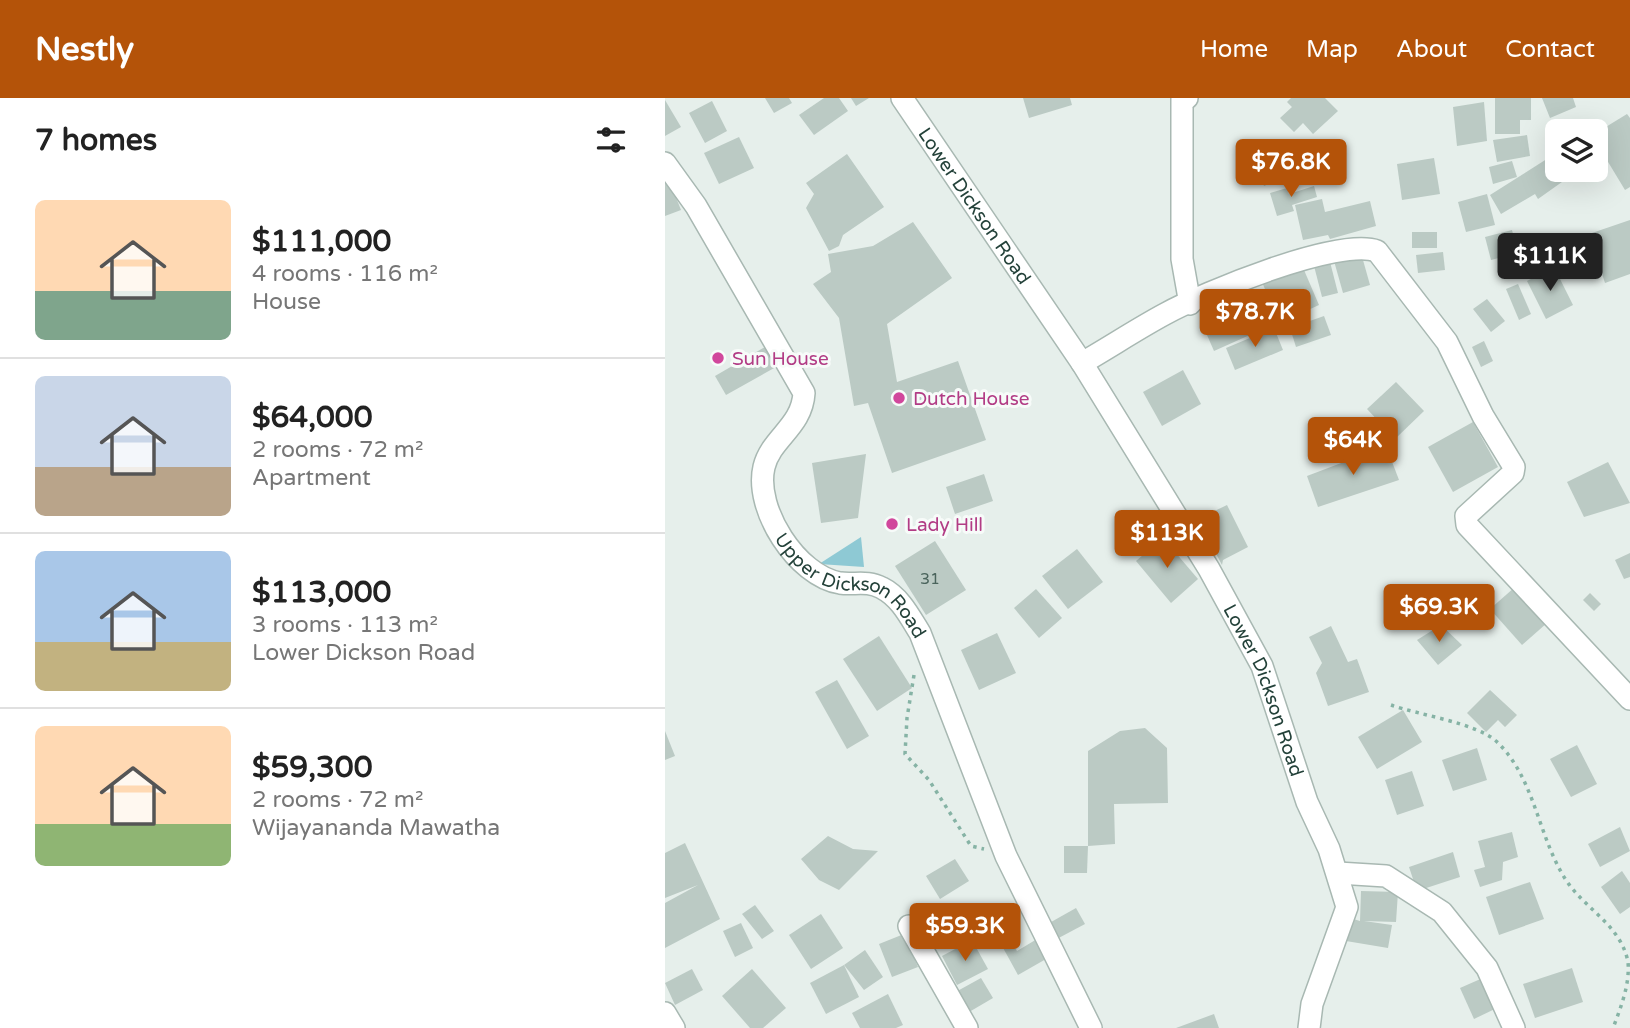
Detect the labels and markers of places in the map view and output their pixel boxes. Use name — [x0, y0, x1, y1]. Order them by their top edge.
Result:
pin: $76.8K — [1234, 140, 1348, 199]
pin: $111K — [1501, 234, 1599, 293]
pin: $78.7K — [1198, 289, 1312, 349]
place label: Sun House — [732, 348, 829, 370]
marker: Sun House — [710, 350, 726, 366]
place label: Dutch House — [913, 388, 1030, 410]
marker: Dutch House — [891, 390, 907, 406]
pin: $64K — [1312, 418, 1394, 477]
pin: $113K — [1118, 510, 1216, 570]
place label: Lady Hill — [906, 514, 983, 536]
marker: Lady Hill — [884, 516, 900, 532]
pin: $69.3K — [1382, 584, 1496, 644]
pin: $59.3K — [908, 904, 1022, 963]

